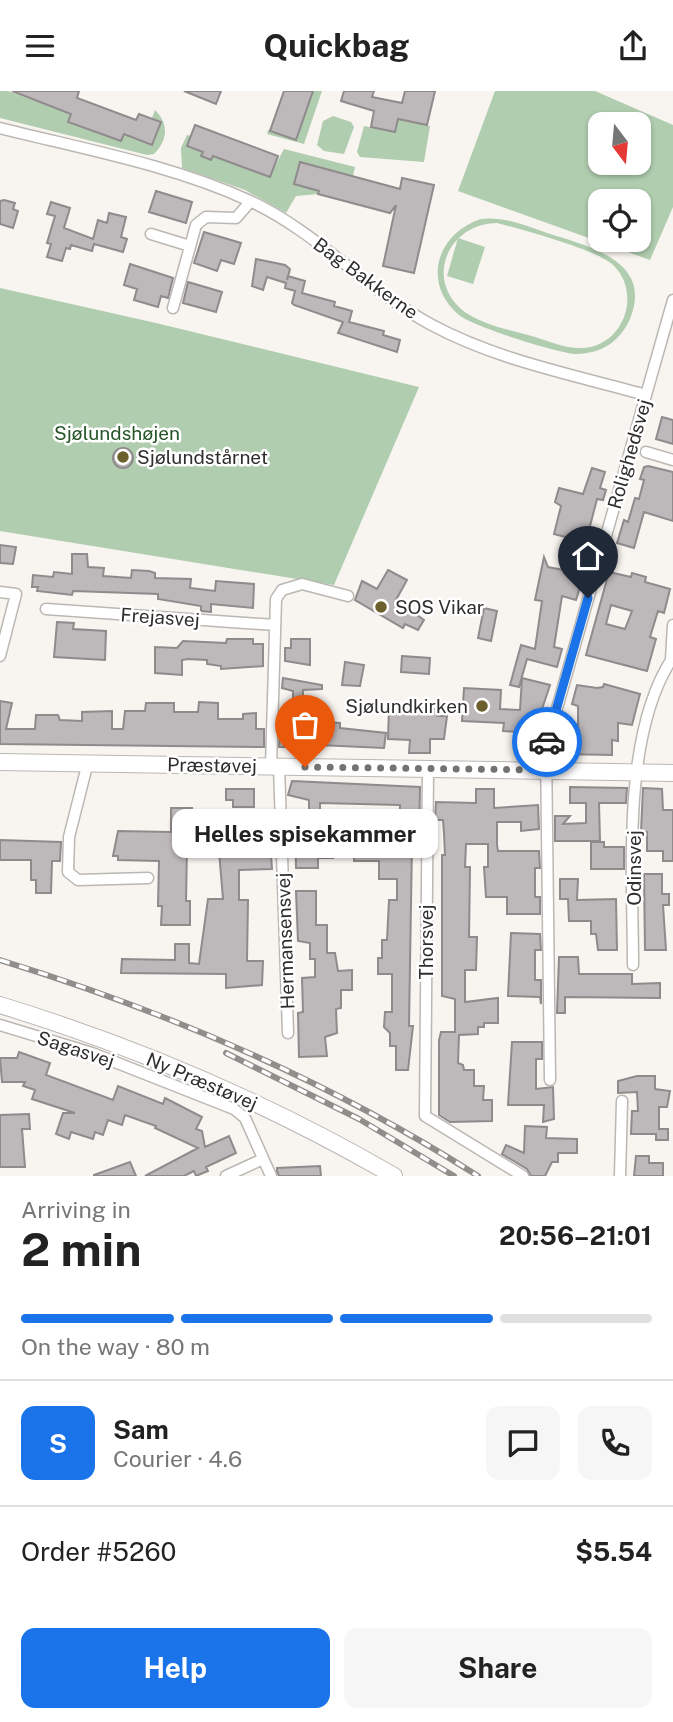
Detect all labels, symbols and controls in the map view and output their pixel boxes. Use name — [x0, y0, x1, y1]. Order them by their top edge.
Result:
icon: menu — [21, 27, 59, 65]
text: Quickbag — [264, 27, 409, 64]
icon: share — [614, 27, 652, 65]
north arrow — [588, 112, 651, 175]
map controls — [588, 112, 651, 252]
button: locate — [588, 189, 651, 252]
street label: Bag Bakkerne — [309, 233, 423, 323]
street label: Rolighedsvej — [603, 397, 655, 511]
park label: Sjølundshøjen — [54, 422, 180, 444]
place label: Sjølundstårnet — [137, 446, 268, 468]
marker: Sjølundstårnet — [115, 449, 131, 465]
pin — [558, 526, 618, 598]
icon: home — [569, 537, 607, 575]
place label: SOS Vikar — [395, 596, 484, 618]
marker: SOS Vikar — [373, 599, 389, 615]
street label: Frejasvej — [120, 603, 200, 631]
pin — [275, 695, 335, 767]
place label: Sjølundkirken — [345, 695, 468, 717]
marker: Sjølundkirken — [474, 698, 490, 714]
icon: bag — [286, 706, 324, 744]
courier — [512, 707, 582, 777]
icon: car — [528, 723, 566, 761]
street label: Præstøvej — [167, 753, 257, 777]
callout: Helles spisekammer — [172, 809, 438, 858]
text: Helles spisekammer — [194, 820, 416, 847]
street label: Odinsvej — [623, 830, 645, 906]
street label: Hermansensvej — [272, 872, 298, 1010]
street label: Thorsvej — [415, 904, 437, 980]
street label: Sagasvej — [35, 1026, 117, 1072]
street label: Ny Præstøvej — [143, 1048, 261, 1114]
text: Arriving in — [21, 1196, 131, 1223]
text: 20:56–21:01 — [499, 1220, 652, 1251]
text: 2 min — [21, 1222, 141, 1276]
text: On the way · 80 m — [21, 1333, 210, 1360]
button: chat — [486, 1406, 560, 1480]
button: phone — [578, 1406, 652, 1480]
text: Sam — [113, 1414, 169, 1445]
text: S — [49, 1428, 67, 1459]
text: Courier · 4.6 — [113, 1445, 242, 1472]
text: Order #5260 — [21, 1536, 176, 1567]
text: $5.54 — [575, 1536, 652, 1567]
button: Help — [21, 1628, 330, 1708]
button: Share — [344, 1628, 652, 1708]

